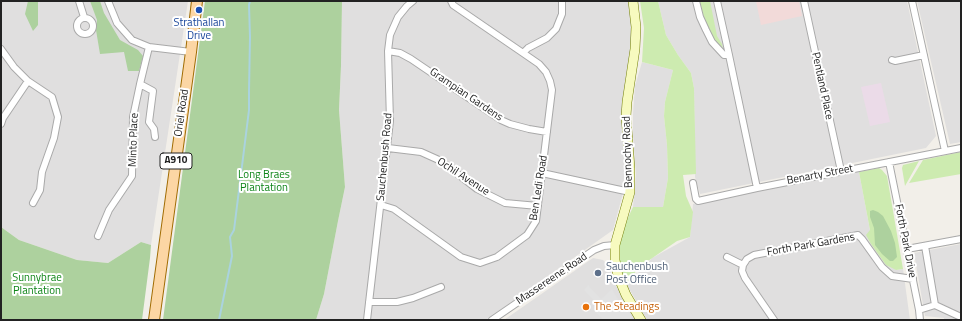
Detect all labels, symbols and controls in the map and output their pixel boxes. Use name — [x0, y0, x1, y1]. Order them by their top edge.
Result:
marker: Strathallan Drive — [194, 5, 204, 15]
place label: Strathallan Drive — [174, 16, 224, 42]
street label: Pentland Place — [808, 51, 836, 121]
street label: Grampian Gardens — [427, 66, 505, 124]
street label: Oriel Road — [172, 88, 192, 138]
street label: Sauchenbush Road — [375, 112, 395, 202]
street label: Minto Place — [126, 113, 142, 167]
street label: Bennochy Road — [620, 116, 636, 188]
road number: A910 — [160, 153, 192, 169]
street label: Ben Ledi Road — [527, 154, 551, 222]
street label: Ochil Avenue — [434, 155, 492, 199]
street label: Benarty Street — [786, 162, 854, 188]
park label: Long Braes Plantation — [238, 168, 290, 194]
street label: Forth Park Drive — [891, 203, 919, 279]
street label: Forth Park Gardens — [766, 231, 856, 259]
street label: Massereene Road — [514, 250, 590, 308]
place label: Sauchenbush Post Office — [606, 260, 668, 286]
marker: Sauchenbush Post Office — [593, 268, 603, 278]
park label: Sunnybrae Plantation — [12, 271, 62, 297]
place label: The Steadings — [594, 300, 659, 314]
marker: The Steadings — [581, 302, 591, 312]

